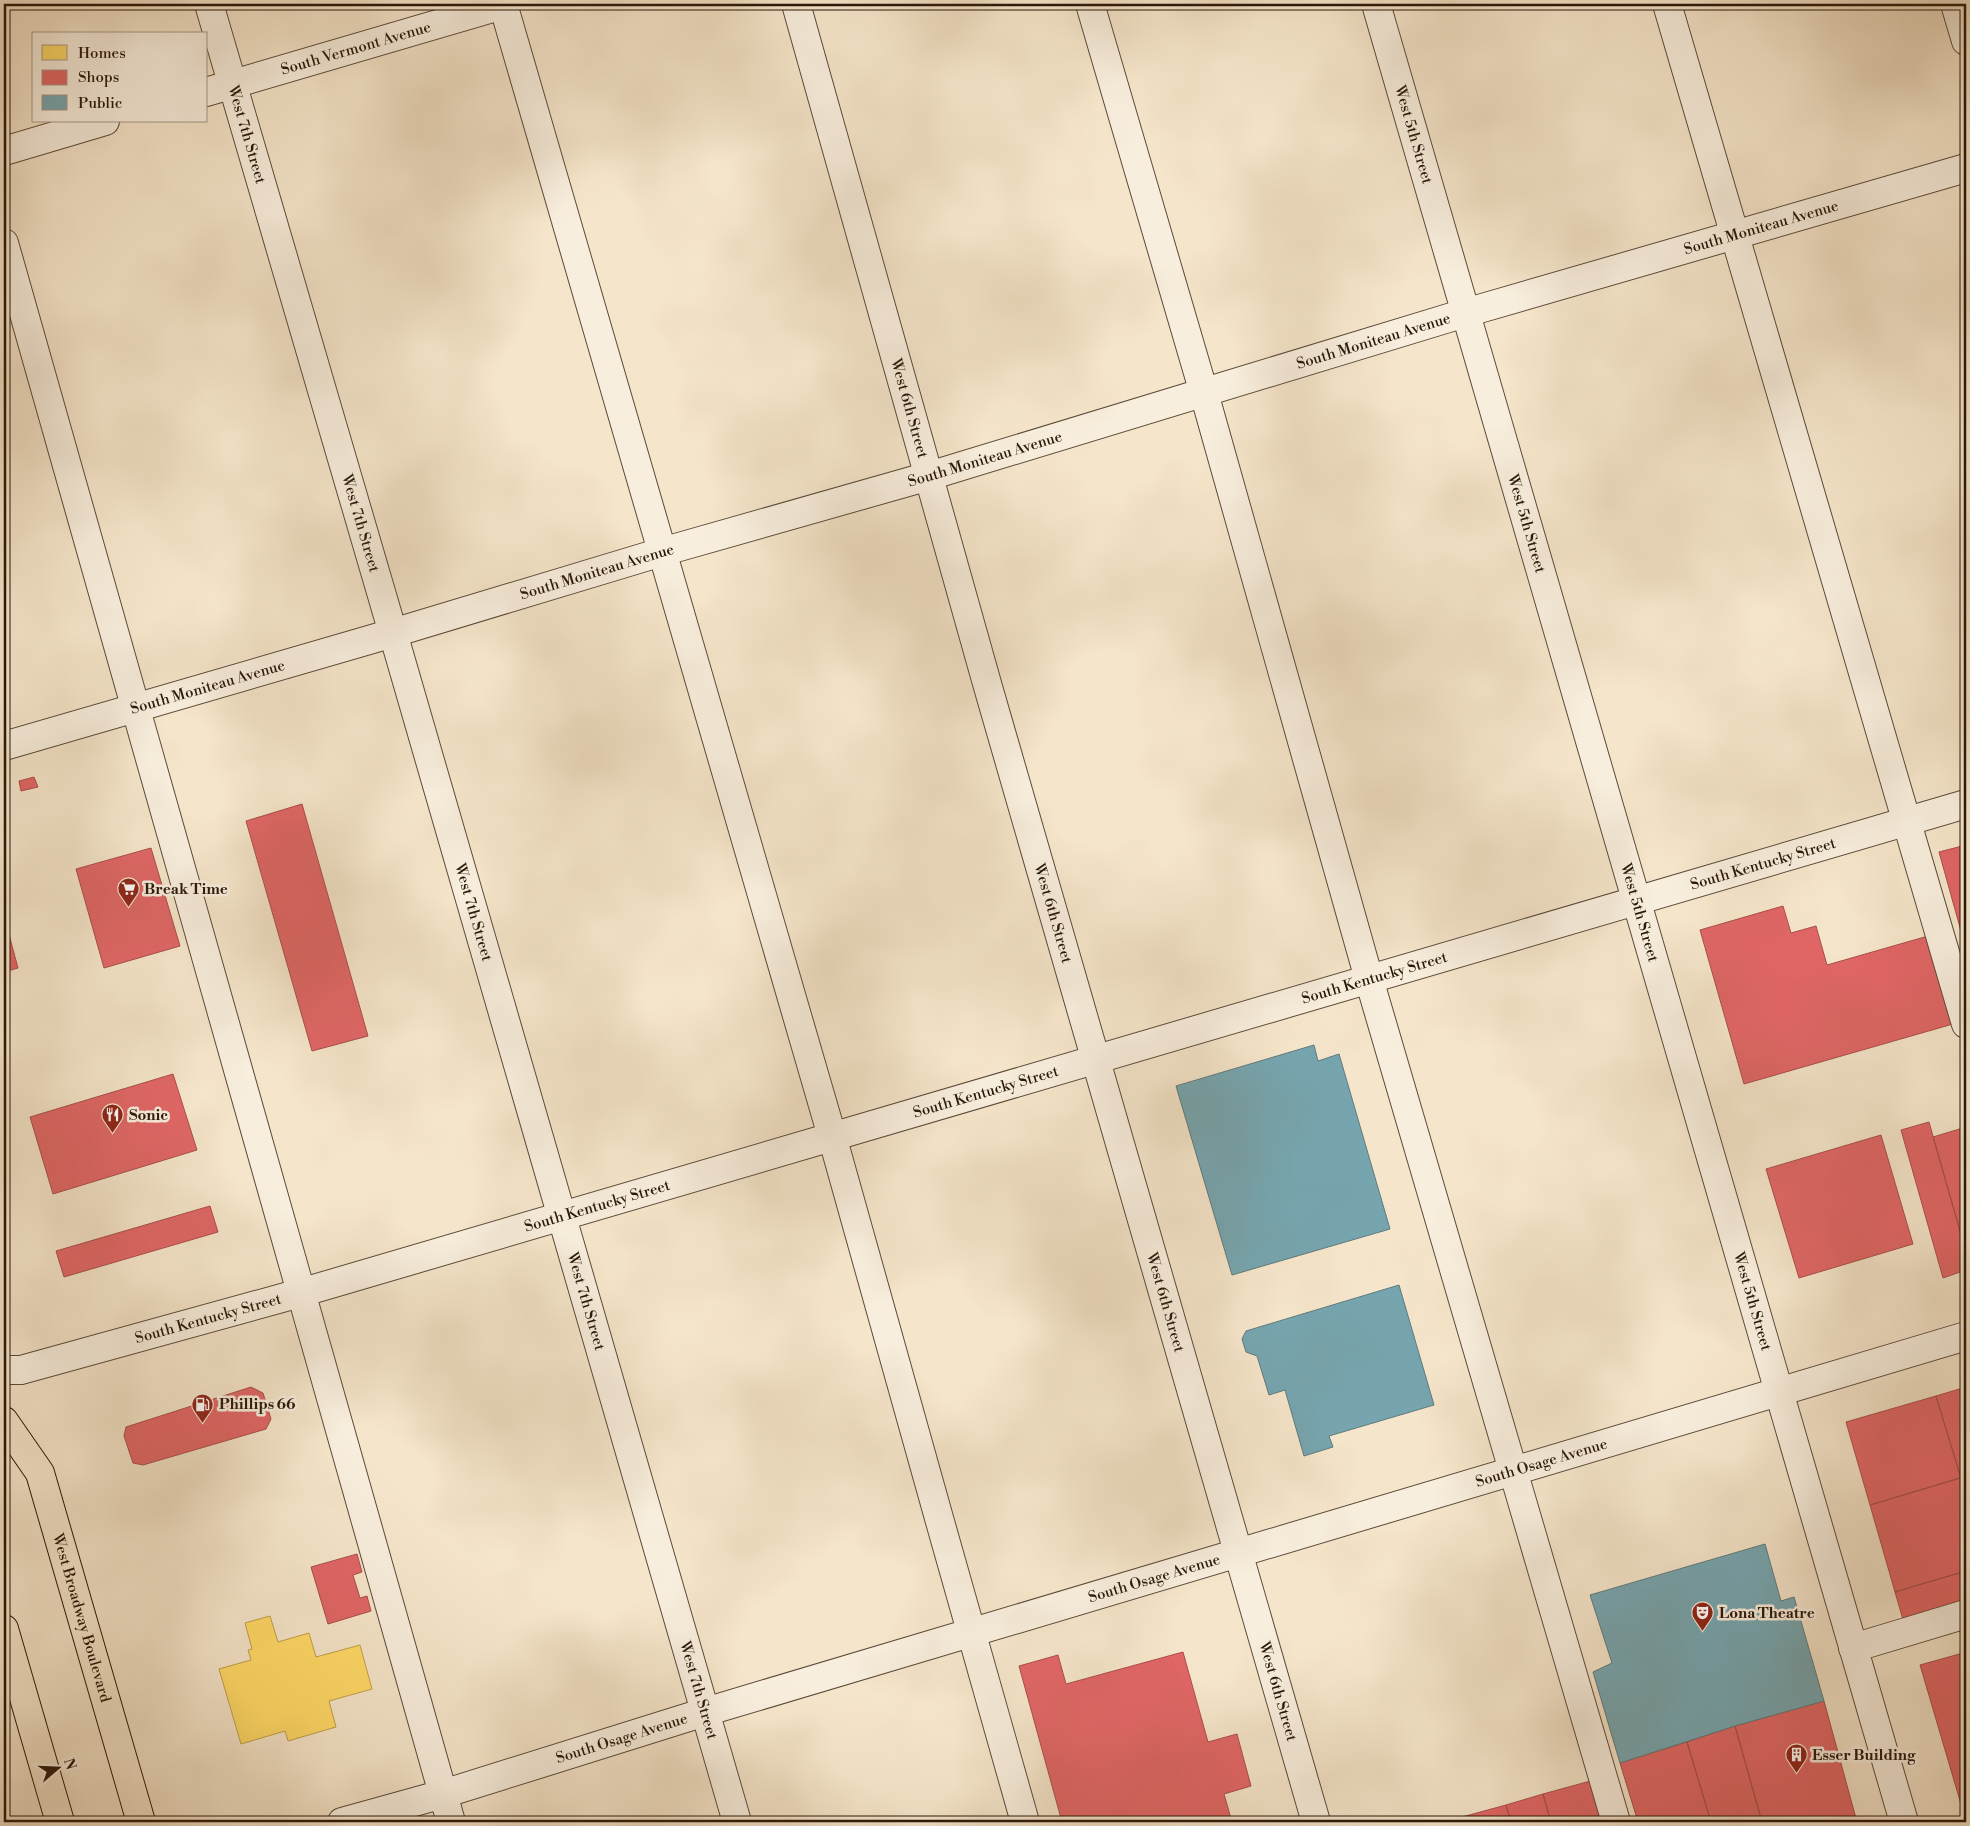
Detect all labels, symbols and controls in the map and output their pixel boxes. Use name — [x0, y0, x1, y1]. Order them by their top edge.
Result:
street label: South Vermont Avenue — [279, 18, 433, 80]
legend — [32, 32, 208, 122]
text: Homes — [78, 44, 126, 63]
text: Shops — [78, 68, 119, 87]
street label: West 7th Street — [223, 82, 270, 187]
street label: West 5th Street — [1390, 82, 1437, 187]
text: Public — [78, 94, 122, 113]
street label: South Moniteau Avenue — [1682, 196, 1841, 259]
street label: South Moniteau Avenue — [1294, 309, 1453, 374]
street label: West 6th Street — [886, 355, 932, 461]
street label: South Moniteau Avenue — [906, 427, 1064, 492]
street label: West 7th Street — [337, 471, 384, 575]
street label: West 5th Street — [1503, 471, 1550, 576]
street label: South Moniteau Avenue — [518, 540, 676, 604]
street label: South Moniteau Avenue — [128, 656, 287, 719]
street label: South Kentucky Street — [1688, 834, 1839, 894]
street label: West 7th Street — [450, 860, 497, 964]
street label: West 6th Street — [1029, 860, 1076, 966]
street label: West 5th Street — [1616, 860, 1663, 965]
supermarket icon: Break Time — [116, 877, 140, 908]
place label: Break Time — [144, 880, 228, 899]
street label: South Kentucky Street — [1299, 948, 1450, 1009]
street label: South Kentucky Street — [911, 1062, 1062, 1123]
restaurant icon: Sonic — [101, 1103, 125, 1134]
place label: Sonic — [129, 1106, 168, 1125]
street label: South Kentucky Street — [522, 1176, 673, 1237]
street label: West 7th Street — [562, 1249, 609, 1353]
street label: West 5th Street — [1729, 1249, 1776, 1354]
street label: West 6th Street — [1142, 1250, 1189, 1355]
street label: South Kentucky Street — [133, 1289, 284, 1348]
fuel station icon: Phillips 66 — [191, 1392, 215, 1423]
place label: Phillips 66 — [219, 1395, 296, 1414]
street label: South Osage Avenue — [1473, 1434, 1610, 1492]
street label: West Broadway Boulevard — [48, 1530, 115, 1705]
street label: South Osage Avenue — [1086, 1550, 1223, 1607]
theatre icon: Lona Theatre — [1691, 1601, 1715, 1632]
place label: Lona Theatre — [1719, 1604, 1815, 1623]
street label: West 7th Street — [675, 1638, 722, 1742]
street label: West 6th Street — [1254, 1639, 1301, 1744]
street label: South Osage Avenue — [554, 1709, 690, 1768]
building icon: Esser Building — [1784, 1743, 1808, 1774]
north arrow — [32, 1744, 82, 1794]
place label: Esser Building — [1812, 1746, 1916, 1765]
text: N — [59, 1756, 80, 1772]

